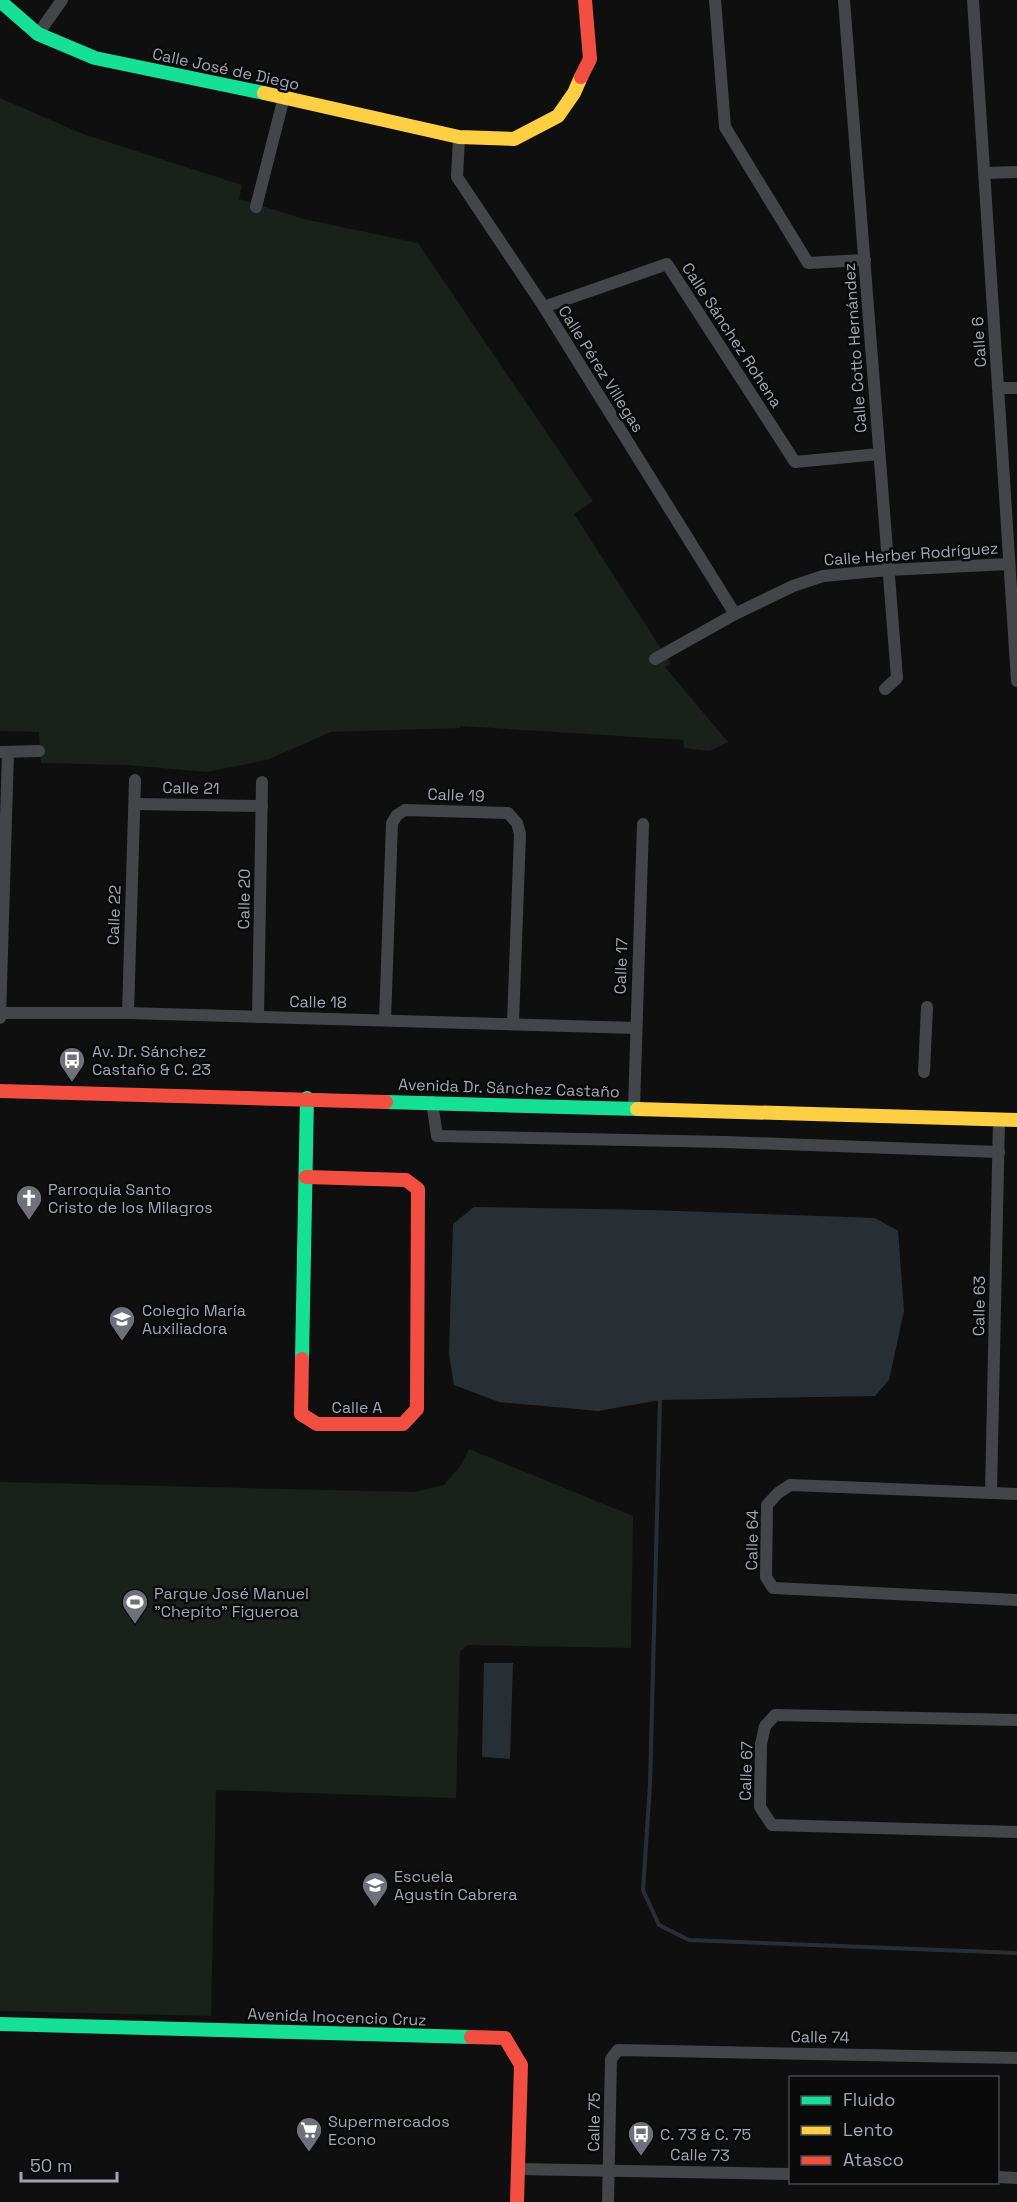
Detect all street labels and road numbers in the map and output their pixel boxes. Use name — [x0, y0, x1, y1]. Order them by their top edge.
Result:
street label: Calle José de Diego — [150, 43, 302, 95]
street label: Calle Sánchez Rohena — [677, 258, 787, 412]
street label: Calle Cotto Hernández — [839, 262, 871, 434]
street label: Calle Pérez Villegas — [553, 302, 649, 436]
street label: Calle 6 — [967, 316, 991, 368]
street label: Calle Herber Rodríguez — [823, 537, 999, 571]
street label: Calle 21 — [162, 777, 220, 799]
street label: Calle 19 — [427, 784, 485, 806]
street label: Calle 20 — [233, 868, 255, 930]
street label: Calle 22 — [102, 885, 126, 945]
street label: Calle 17 — [610, 937, 632, 995]
street label: Calle 18 — [289, 991, 347, 1013]
street label: Avenida Dr. Sánchez Castaño — [398, 1074, 620, 1102]
street label: Calle 63 — [968, 1276, 990, 1336]
street label: Calle A — [332, 1397, 382, 1418]
street label: Calle 64 — [741, 1509, 763, 1571]
street label: Calle 67 — [734, 1741, 758, 1801]
street label: Avenida Inocencio Cruz — [247, 2003, 427, 2031]
street label: Calle 74 — [790, 2026, 850, 2048]
street label: Calle 75 — [583, 2092, 605, 2152]
street label: Calle 73 — [670, 2144, 730, 2166]

